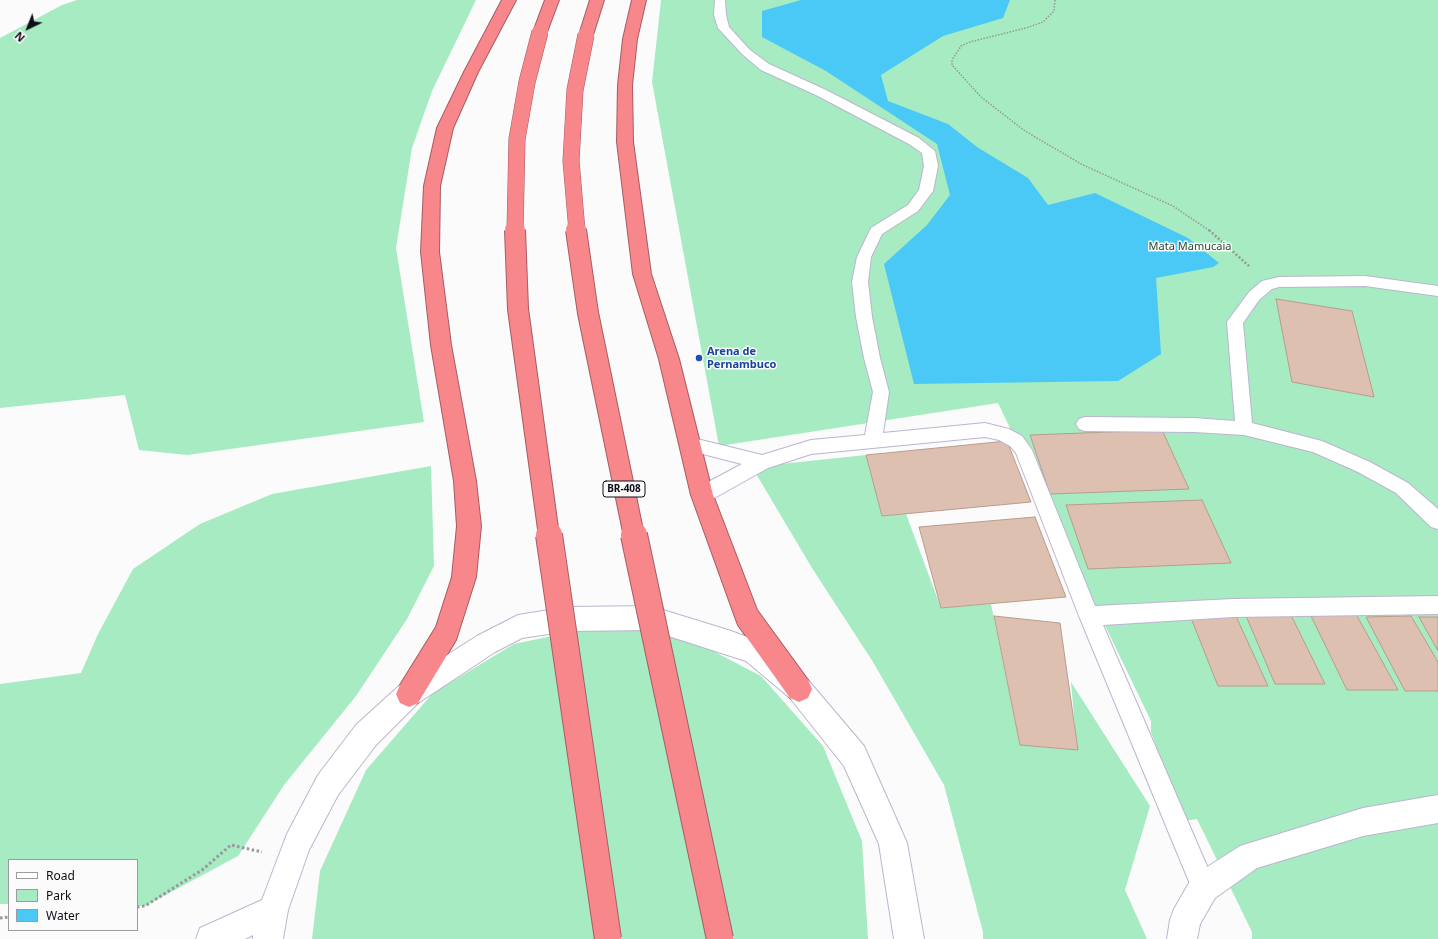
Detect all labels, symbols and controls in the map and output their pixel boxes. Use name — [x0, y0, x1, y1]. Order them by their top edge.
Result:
north arrow — [8, 8, 48, 48]
text: N — [11, 29, 28, 46]
park label: Mata Mamucaia — [1149, 240, 1231, 254]
place label: Arena de Pernambuco — [707, 345, 776, 371]
marker: Arena de Pernambuco — [694, 353, 704, 363]
road number: BR-408 — [603, 481, 645, 497]
legend — [8, 859, 138, 931]
text: Road — [46, 867, 75, 884]
text: Park — [46, 887, 71, 904]
text: Water — [46, 907, 80, 924]

